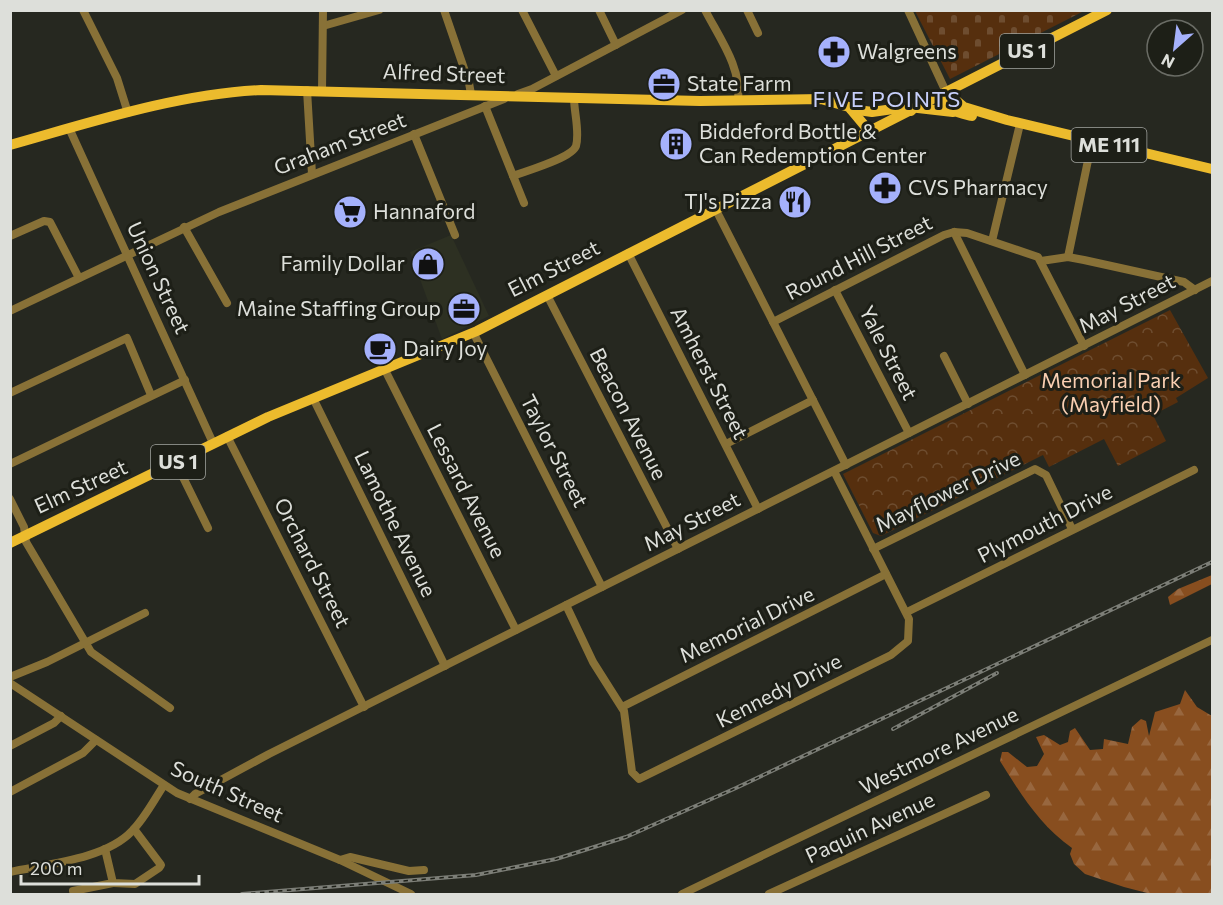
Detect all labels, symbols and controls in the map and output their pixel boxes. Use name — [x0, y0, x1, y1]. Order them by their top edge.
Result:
north arrow — [1145, 18, 1205, 78]
pharmacy icon: Walgreens — [816, 34, 852, 70]
road number: US 1 — [1000, 34, 1054, 68]
place label: Walgreens — [857, 38, 957, 63]
text: N — [1158, 50, 1177, 73]
street label: Alfred Street — [382, 58, 506, 87]
office icon: State Farm — [646, 66, 682, 102]
place label: State Farm — [687, 70, 792, 95]
district label: FIVE POINTS — [812, 85, 962, 112]
street label: Graham Street — [270, 106, 409, 179]
place label: Biddeford Bottle & Can Redemption Center — [699, 118, 927, 167]
building icon: Biddeford Bottle & Can Redemption Center — [658, 126, 694, 162]
road number: ME 111 — [1072, 128, 1146, 162]
pharmacy icon: CVS Pharmacy — [867, 170, 903, 206]
place label: CVS Pharmacy — [908, 174, 1048, 199]
restaurant icon: TJ's Pizza — [777, 184, 813, 220]
place label: TJ's Pizza — [684, 188, 772, 213]
supermarket icon: Hannaford — [332, 194, 368, 230]
place label: Hannaford — [373, 198, 475, 223]
street label: Round Hill Street — [781, 209, 936, 304]
street label: Union Street — [123, 217, 196, 337]
street label: Elm Street — [503, 234, 603, 301]
shop icon: Family Dollar — [410, 246, 446, 282]
place label: Family Dollar — [280, 250, 405, 275]
street label: May Street — [1074, 268, 1179, 338]
office icon: Maine Staffing Group — [446, 291, 482, 327]
place label: Maine Staffing Group — [237, 295, 441, 320]
street label: Yale Street — [855, 301, 924, 404]
street label: Amherst Street — [666, 302, 754, 443]
cafe icon: Dairy Joy — [362, 331, 398, 367]
place label: Dairy Joy — [403, 335, 487, 360]
street label: Beacon Avenue — [585, 343, 673, 483]
park label: Memorial Park (Mayfield) — [1041, 367, 1181, 416]
street label: Taylor Street — [516, 390, 594, 511]
street label: Lessard Avenue — [423, 419, 512, 562]
road number: US 1 — [151, 445, 205, 479]
street label: Mayflower Drive — [871, 445, 1024, 537]
street label: Lamothe Avenue — [350, 446, 443, 600]
street label: Elm Street — [30, 453, 131, 518]
street label: Plymouth Drive — [973, 478, 1116, 567]
street label: May Street — [639, 486, 744, 556]
street label: Orchard Street — [270, 493, 357, 631]
street label: Memorial Drive — [675, 580, 818, 667]
street label: Kennedy Drive — [711, 647, 845, 732]
street label: Westmore Avenue — [855, 700, 1022, 799]
street label: South Street — [167, 755, 288, 827]
street label: Paquin Avenue — [801, 786, 938, 867]
scale bar — [21, 848, 200, 886]
text: 200 m — [30, 857, 83, 879]

